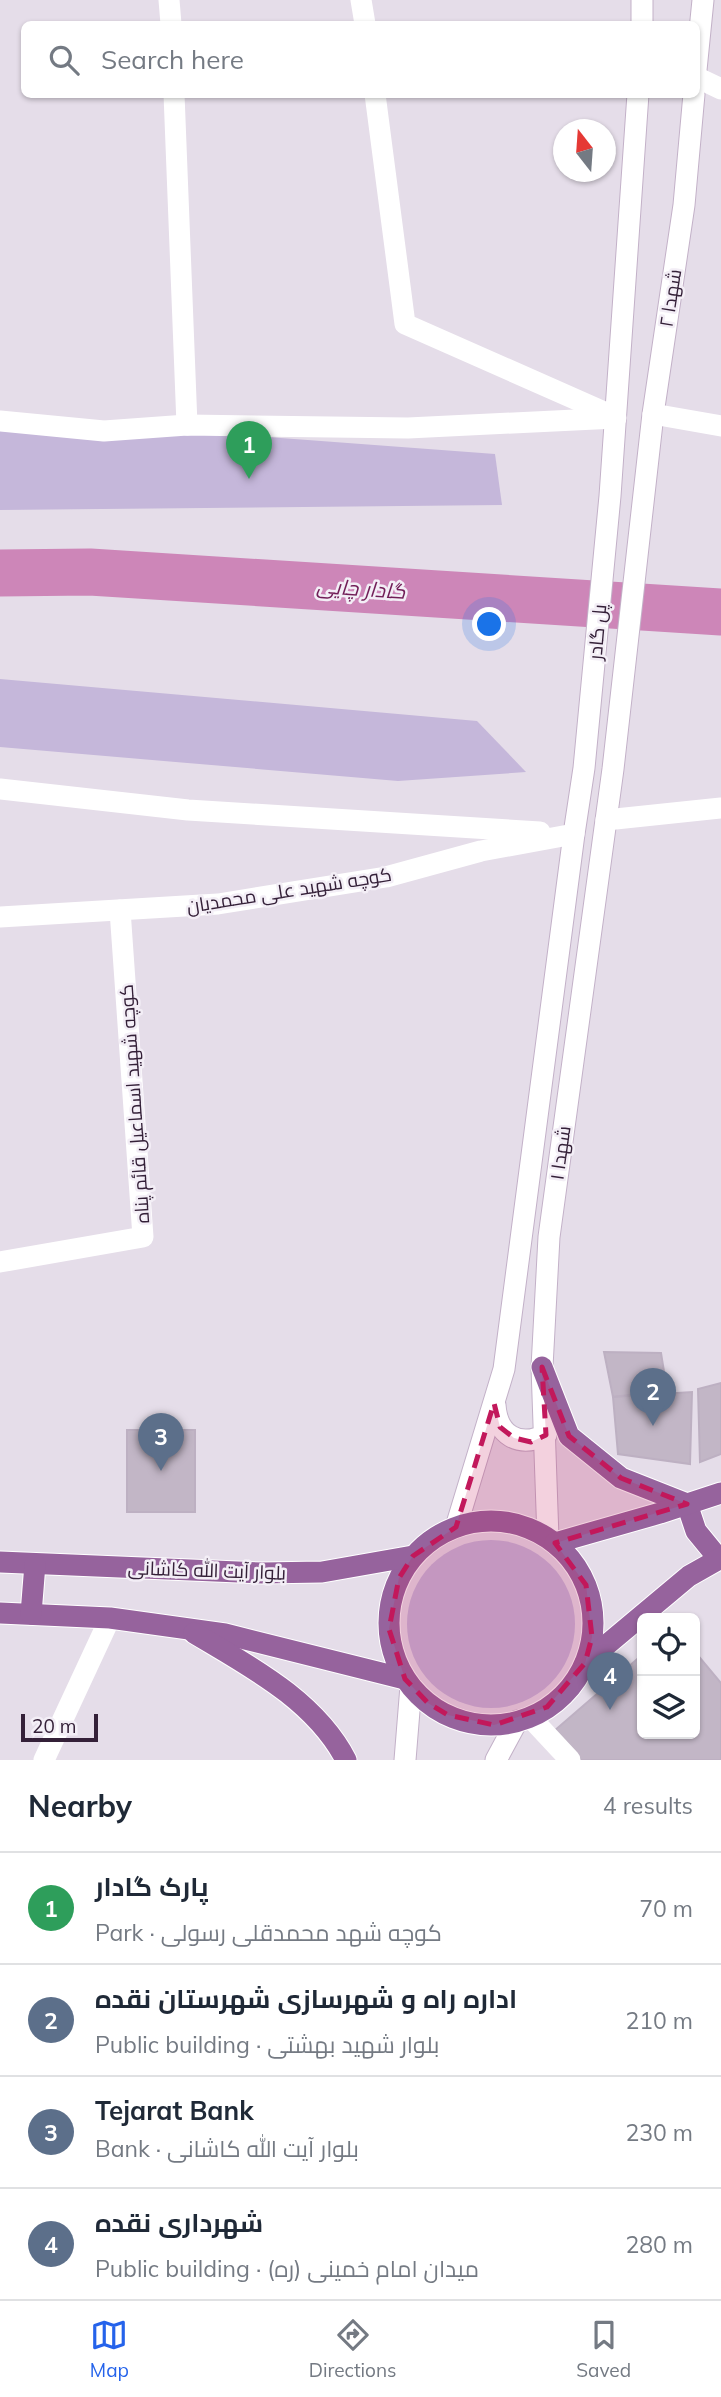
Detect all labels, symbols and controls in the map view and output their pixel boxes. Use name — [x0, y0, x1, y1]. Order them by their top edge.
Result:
search box — [21, 21, 700, 98]
icon: search — [45, 41, 83, 79]
text: Search here — [101, 43, 244, 76]
north arrow — [553, 119, 616, 182]
street label: شهدا ۲ — [654, 267, 686, 329]
pin: 1 — [226, 421, 272, 479]
water label: گادار چایی — [316, 572, 407, 606]
street label: پل گادر — [583, 603, 612, 662]
your location — [472, 607, 506, 641]
street label: کوچه شهید علی محمدیان — [185, 862, 393, 919]
street label: کوچه شهید اسماعیل قائم پناه — [114, 983, 156, 1224]
street label: شهدا ۱ — [544, 1124, 576, 1182]
pin: 2 — [630, 1368, 676, 1426]
pin: 3 — [138, 1413, 184, 1471]
street label: بلوار آیت الله کاشانی — [127, 1555, 287, 1585]
map controls — [637, 1613, 700, 1739]
button: locate — [637, 1613, 700, 1676]
pin: 4 — [587, 1652, 633, 1710]
button: layers — [637, 1676, 700, 1739]
scale bar — [21, 1711, 98, 1743]
text: 20 m — [32, 1714, 76, 1738]
text: Nearby — [28, 1787, 132, 1825]
text: 4 results — [603, 1791, 693, 1820]
text: پارک گادار — [95, 1870, 208, 1903]
text: 1 — [44, 1894, 58, 1923]
text: 70 m — [639, 1894, 693, 1923]
text: Park · کوچه شهد محمدقلی رسولی — [95, 1918, 442, 1947]
text: اداره راه و شهرسازی شهرستان نقده — [95, 1982, 517, 2015]
text: 2 — [44, 2006, 58, 2035]
text: 210 m — [625, 2006, 693, 2035]
text: Public building · بلوار شهید بهشتی — [95, 2030, 439, 2059]
text: Tejarat Bank — [95, 2094, 254, 2127]
text: 3 — [44, 2118, 58, 2147]
text: 230 m — [625, 2118, 693, 2147]
text: Bank · بلوار آیت الله کاشانی — [95, 2134, 359, 2163]
text: شهرداری نقده — [95, 2206, 263, 2239]
text: 4 — [44, 2230, 58, 2259]
text: 280 m — [625, 2230, 693, 2259]
text: Public building · میدان امام خمینی (ره) — [95, 2254, 479, 2283]
tab: Map — [90, 2316, 129, 2382]
tab: Directions — [309, 2316, 397, 2382]
tab: Saved — [576, 2316, 631, 2382]

